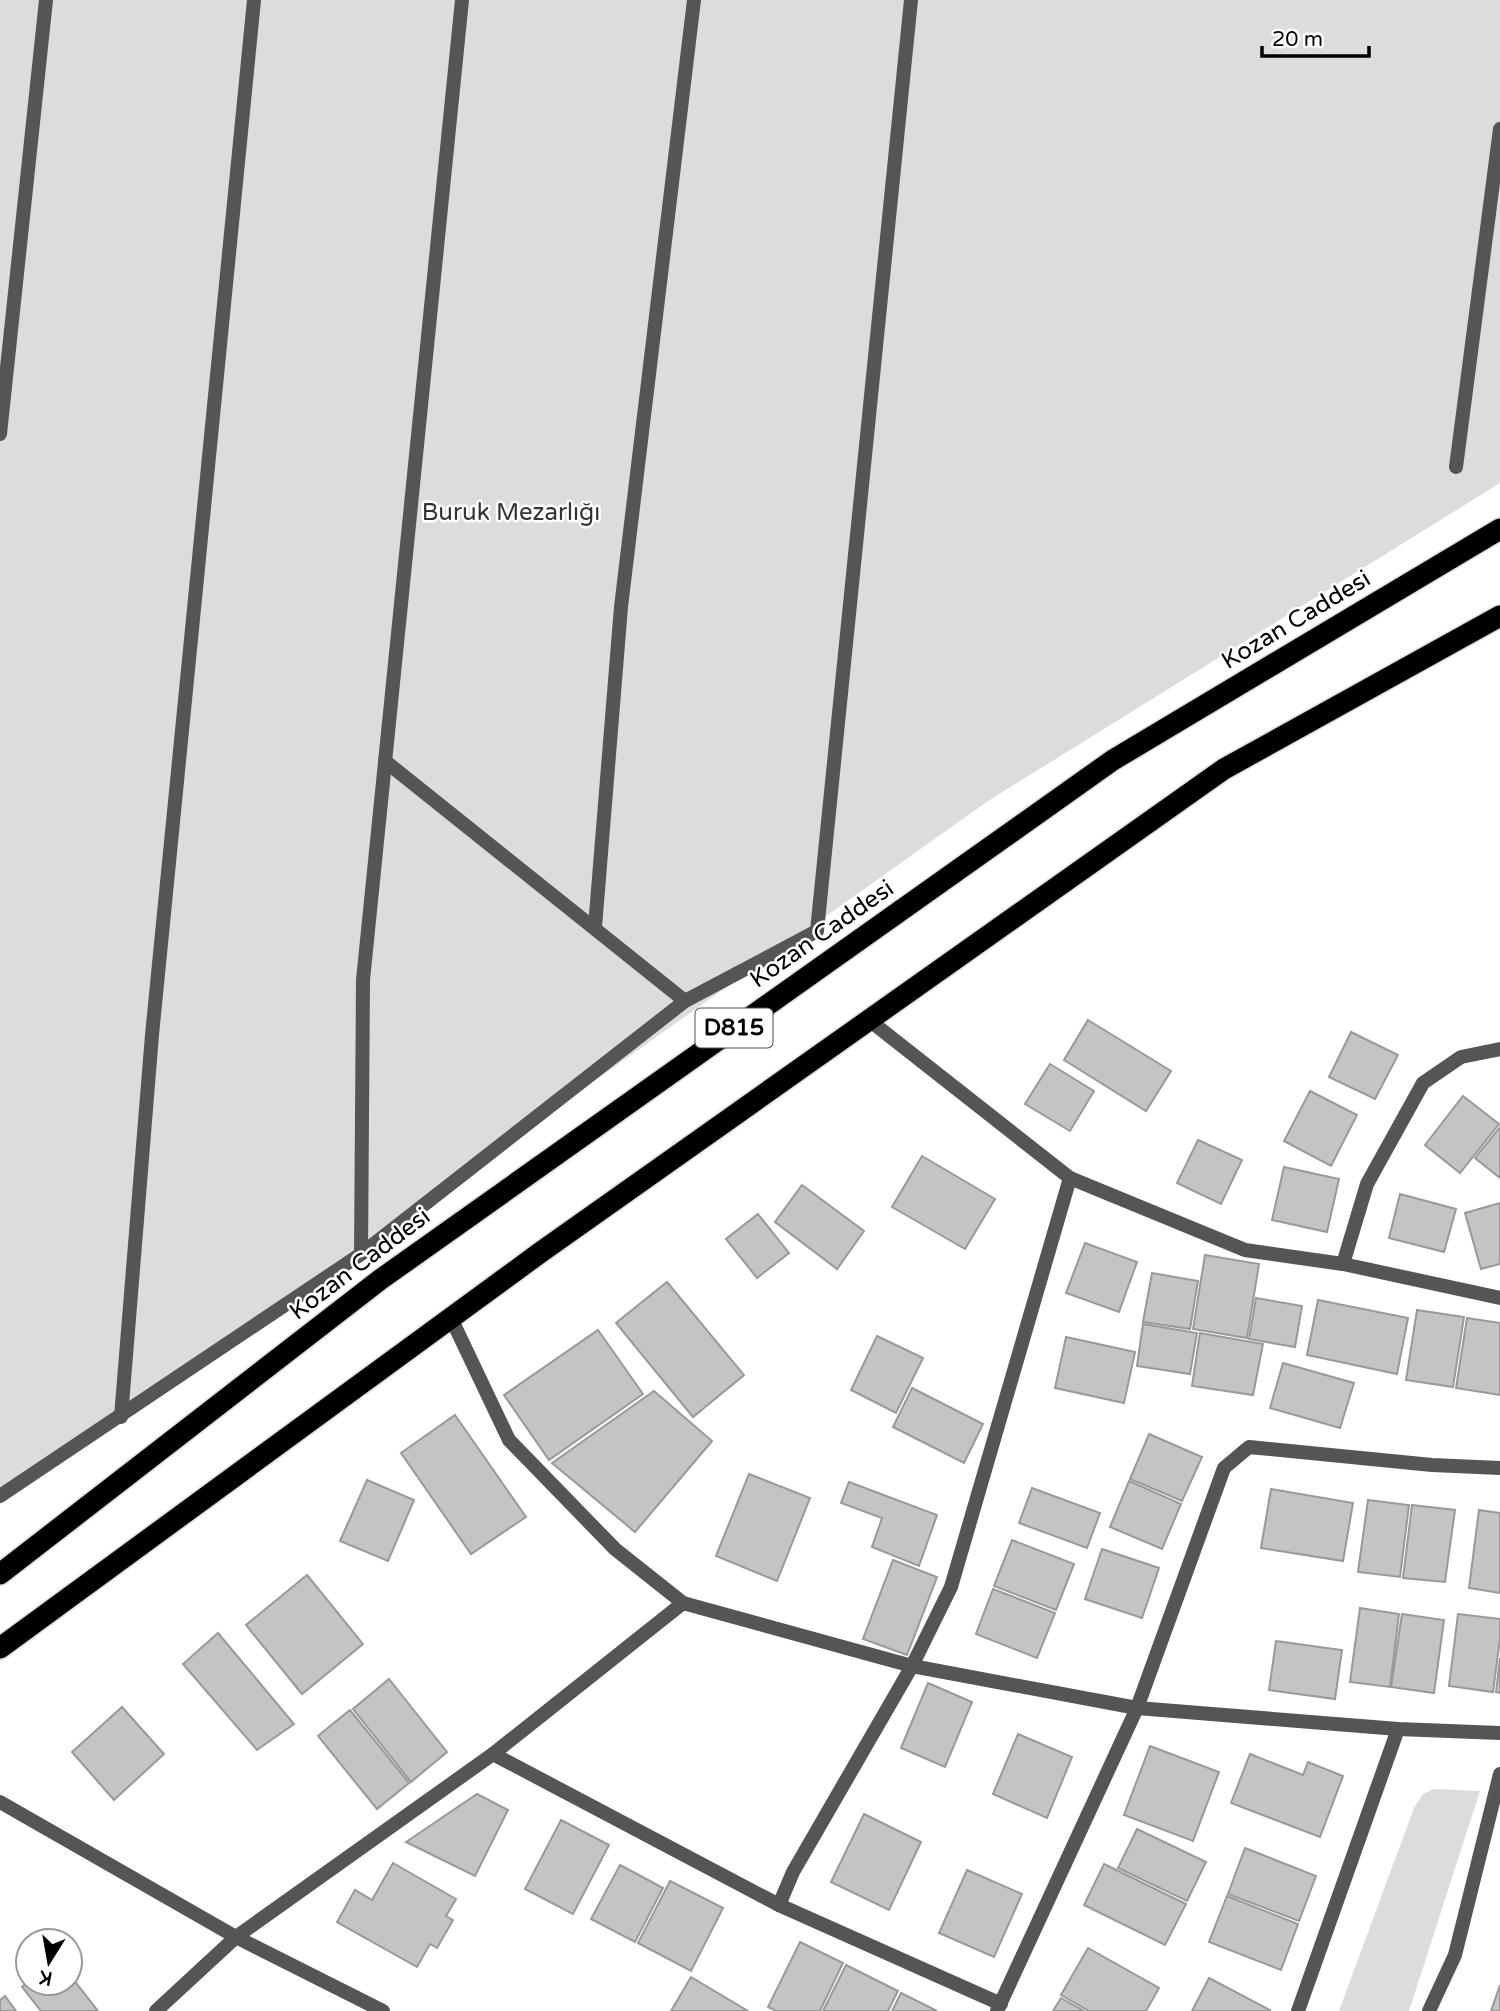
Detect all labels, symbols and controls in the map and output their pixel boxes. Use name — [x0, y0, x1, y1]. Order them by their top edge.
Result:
scale bar — [1262, 14, 1369, 58]
text: 20 m — [1272, 27, 1323, 52]
park label: Buruk Mezarlığı — [422, 498, 600, 527]
street label: Kozan Caddesi — [1216, 564, 1376, 676]
street label: Kozan Caddesi — [745, 874, 899, 994]
road number: D815 — [696, 1009, 772, 1048]
street label: Kozan Caddesi — [284, 1202, 436, 1326]
north arrow — [14, 1927, 84, 1997]
text: K — [37, 1966, 54, 1990]

